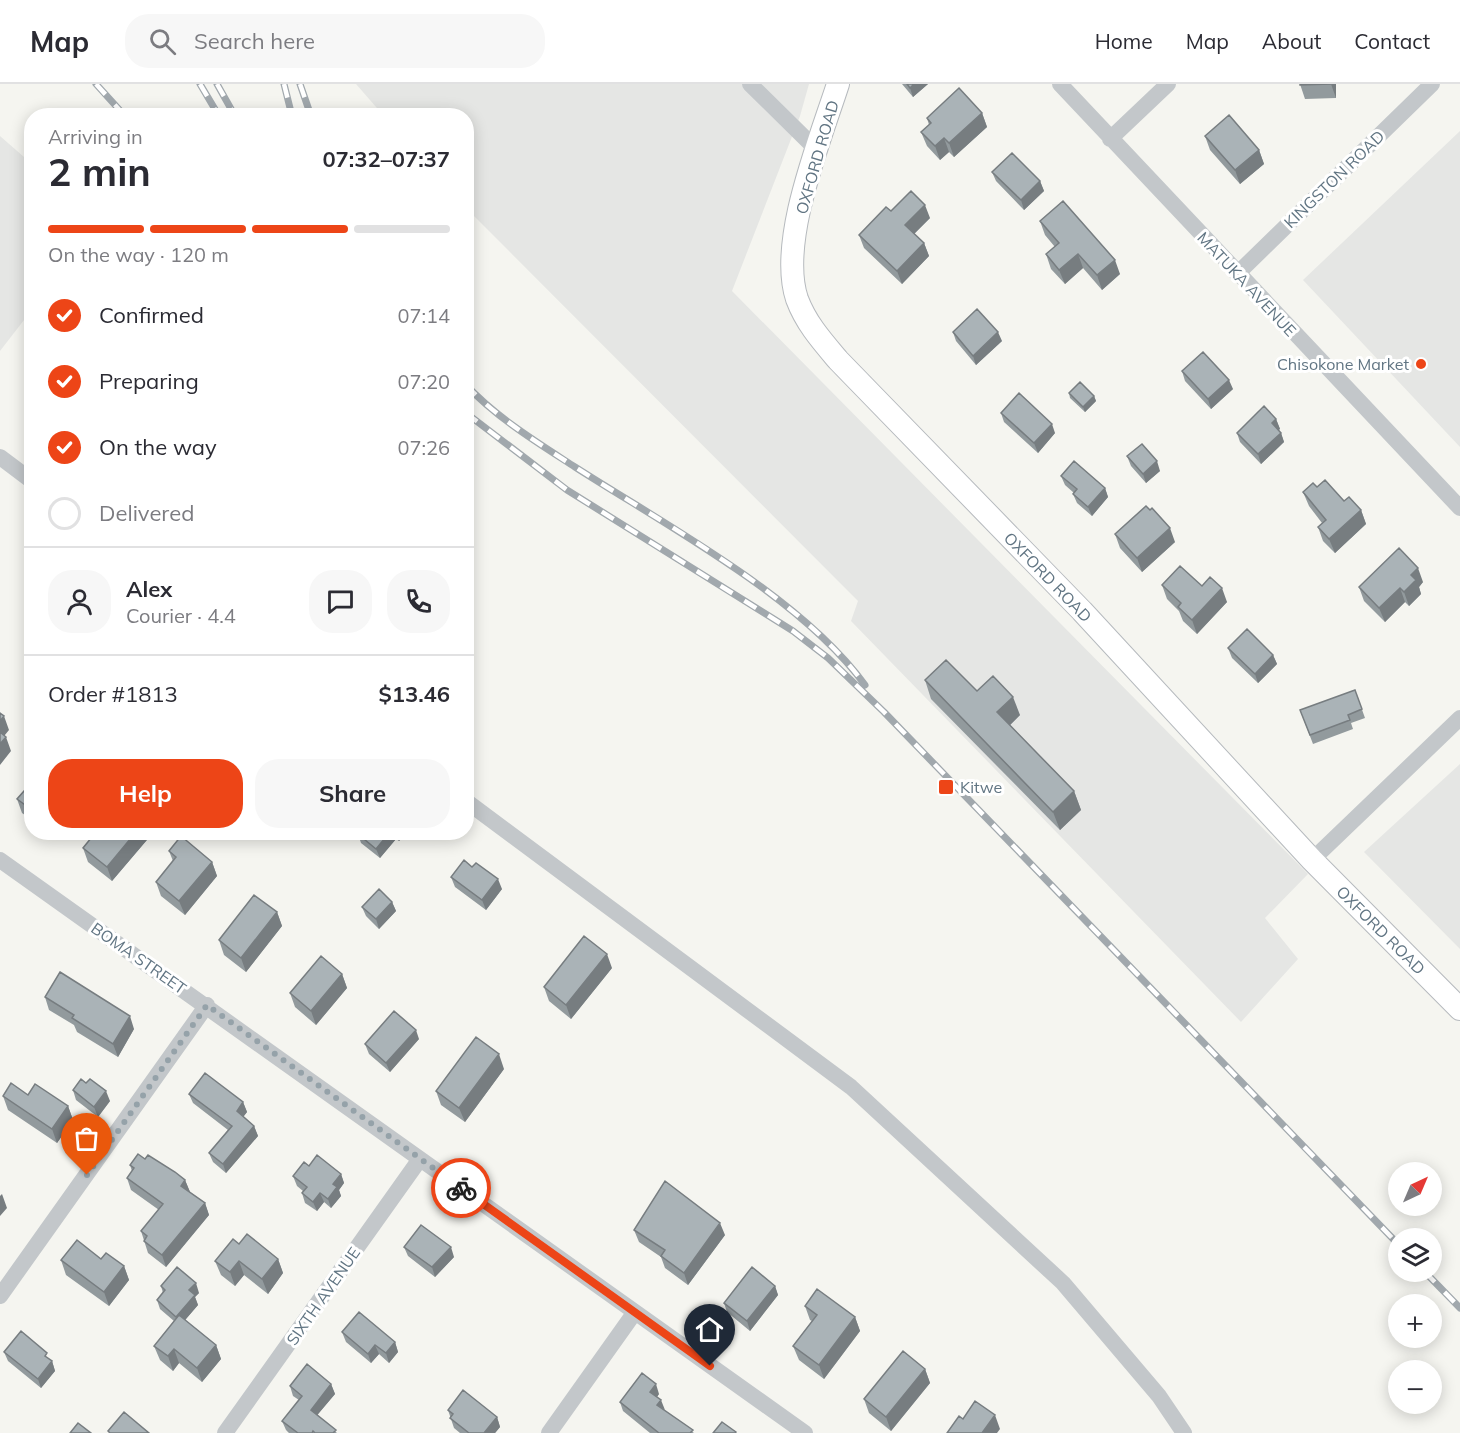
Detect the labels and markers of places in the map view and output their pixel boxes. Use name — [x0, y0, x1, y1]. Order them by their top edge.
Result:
place label: Chisokone Market — [1277, 354, 1409, 374]
marker: Chisokone Market — [1414, 357, 1428, 371]
place label: Kitwe — [960, 777, 1002, 797]
marker: Kitwe — [937, 778, 955, 796]
pin — [61, 1113, 112, 1175]
pin — [684, 1304, 735, 1366]

